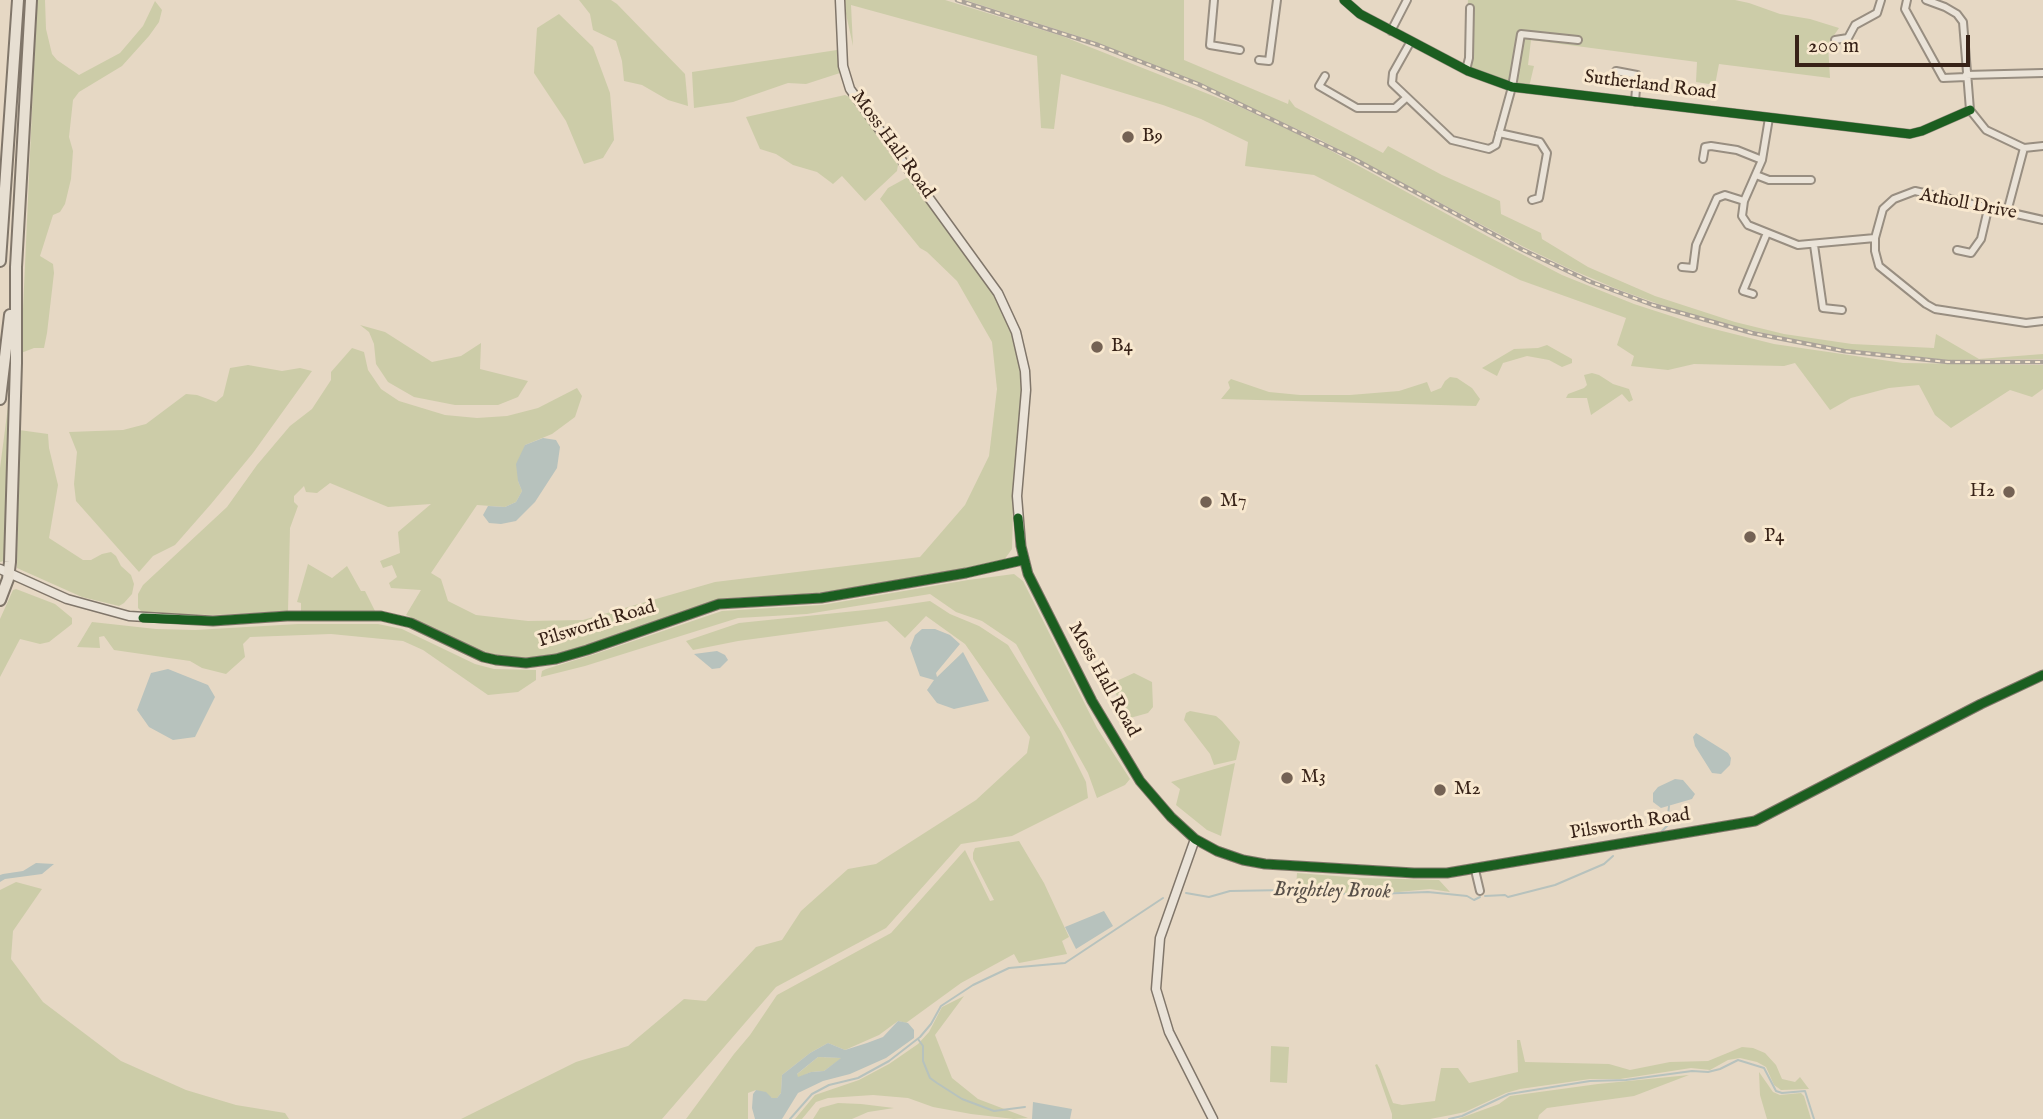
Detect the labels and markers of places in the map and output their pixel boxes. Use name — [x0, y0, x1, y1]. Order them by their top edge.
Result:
place label: B9 — [1142, 126, 1163, 148]
marker: B9 — [1120, 129, 1136, 145]
place label: B4 — [1111, 336, 1133, 358]
marker: B4 — [1089, 339, 1105, 355]
place label: H2 — [1970, 481, 1995, 503]
marker: H2 — [2001, 484, 2017, 500]
place label: M7 — [1220, 491, 1247, 513]
marker: M7 — [1198, 494, 1214, 510]
place label: P4 — [1764, 526, 1784, 548]
marker: P4 — [1742, 529, 1758, 545]
place label: M3 — [1301, 767, 1326, 789]
marker: M3 — [1279, 770, 1295, 786]
place label: M2 — [1454, 779, 1481, 801]
marker: M2 — [1432, 782, 1448, 798]

